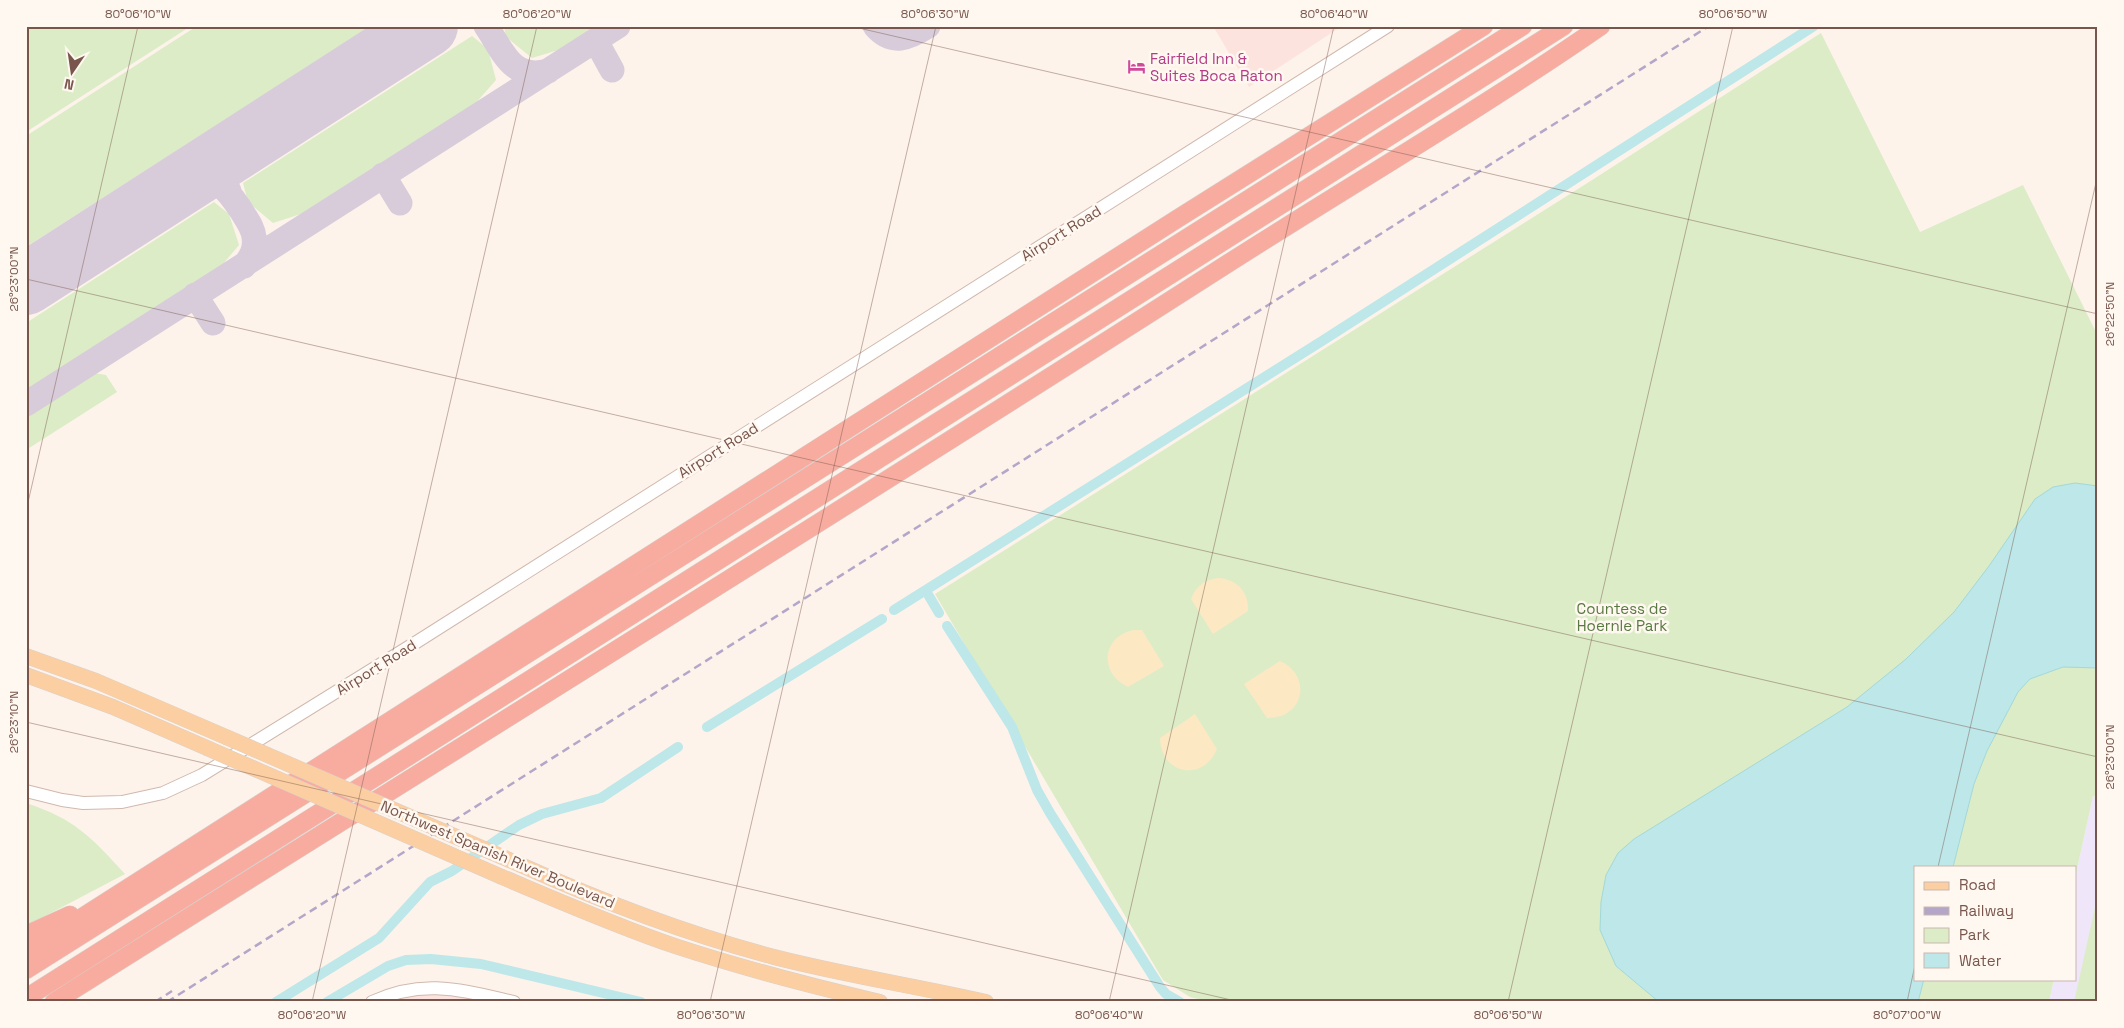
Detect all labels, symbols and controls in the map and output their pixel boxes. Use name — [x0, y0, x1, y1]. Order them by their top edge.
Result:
text: 80°06'10"W — [105, 6, 172, 22]
text: 80°06'20"W — [503, 6, 572, 22]
text: 80°06'30"W — [901, 6, 970, 22]
text: 80°06'40"W — [1300, 6, 1369, 22]
text: 80°06'50"W — [1699, 6, 1768, 22]
north arrow — [48, 48, 98, 98]
place label: Fairfield Inn & Suites Boca Raton — [1150, 49, 1283, 85]
hotel icon: Fairfield Inn & Suites Boca Raton — [1126, 57, 1146, 77]
text: N — [62, 75, 76, 94]
street label: Airport Road — [1017, 201, 1105, 265]
text: 26°23'00"N — [6, 246, 22, 312]
text: 26°22'50"N — [2102, 282, 2118, 346]
street label: Airport Road — [674, 418, 762, 482]
park label: Countess de Hoernle Park — [1577, 599, 1668, 635]
street label: Airport Road — [332, 635, 420, 699]
text: 26°23'10"N — [6, 691, 22, 753]
text: 26°23'00"N — [2102, 724, 2118, 790]
street label: Northwest Spanish River Boulevard — [378, 796, 618, 912]
legend — [1914, 866, 2076, 980]
text: Road — [1959, 875, 1996, 894]
text: Railway — [1959, 901, 2014, 920]
text: Park — [1959, 925, 1990, 944]
text: Water — [1959, 951, 2002, 970]
text: 80°06'20"W — [278, 1007, 347, 1023]
text: 80°06'30"W — [677, 1007, 746, 1023]
text: 80°06'40"W — [1075, 1007, 1144, 1023]
text: 80°06'50"W — [1474, 1007, 1543, 1023]
text: 80°07'00"W — [1873, 1007, 1941, 1023]

